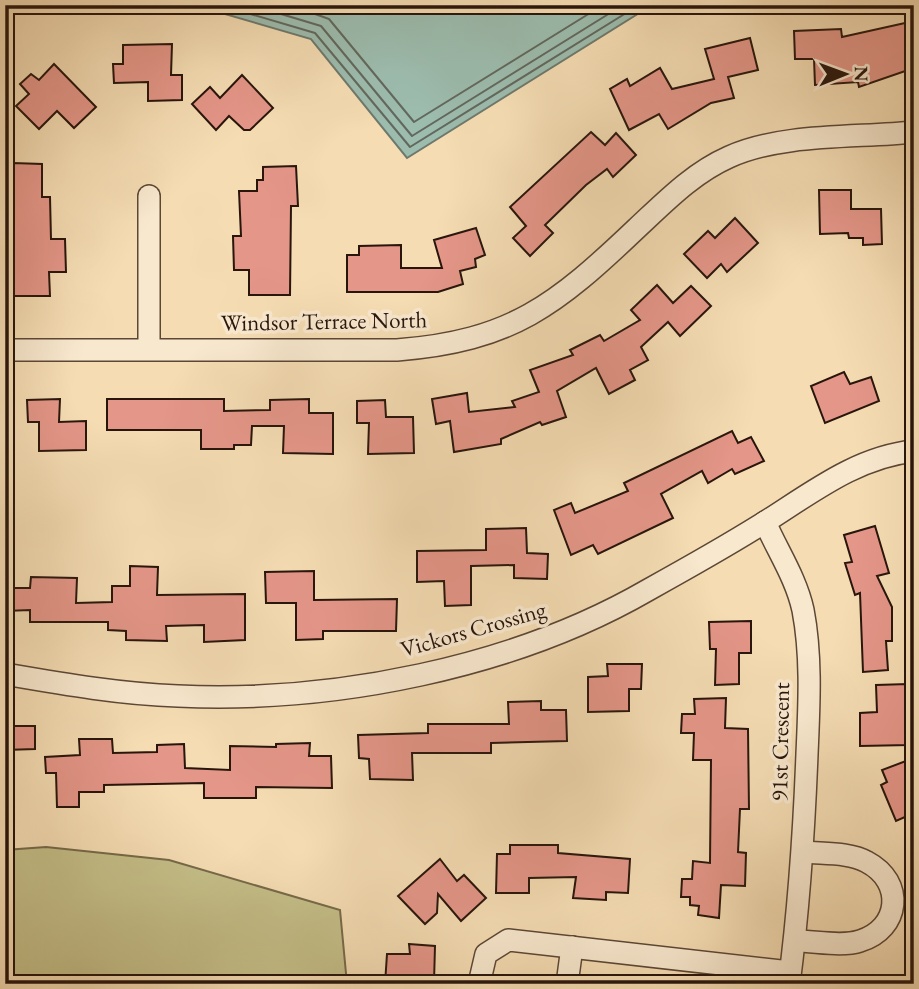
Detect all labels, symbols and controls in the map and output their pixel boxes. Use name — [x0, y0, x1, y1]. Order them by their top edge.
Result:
north arrow — [810, 38, 880, 108]
text: N — [849, 66, 874, 82]
street label: Windsor Terrace North — [221, 304, 428, 338]
street label: Vickors Crossing — [397, 594, 550, 664]
street label: 91st Crescent — [764, 681, 796, 802]

